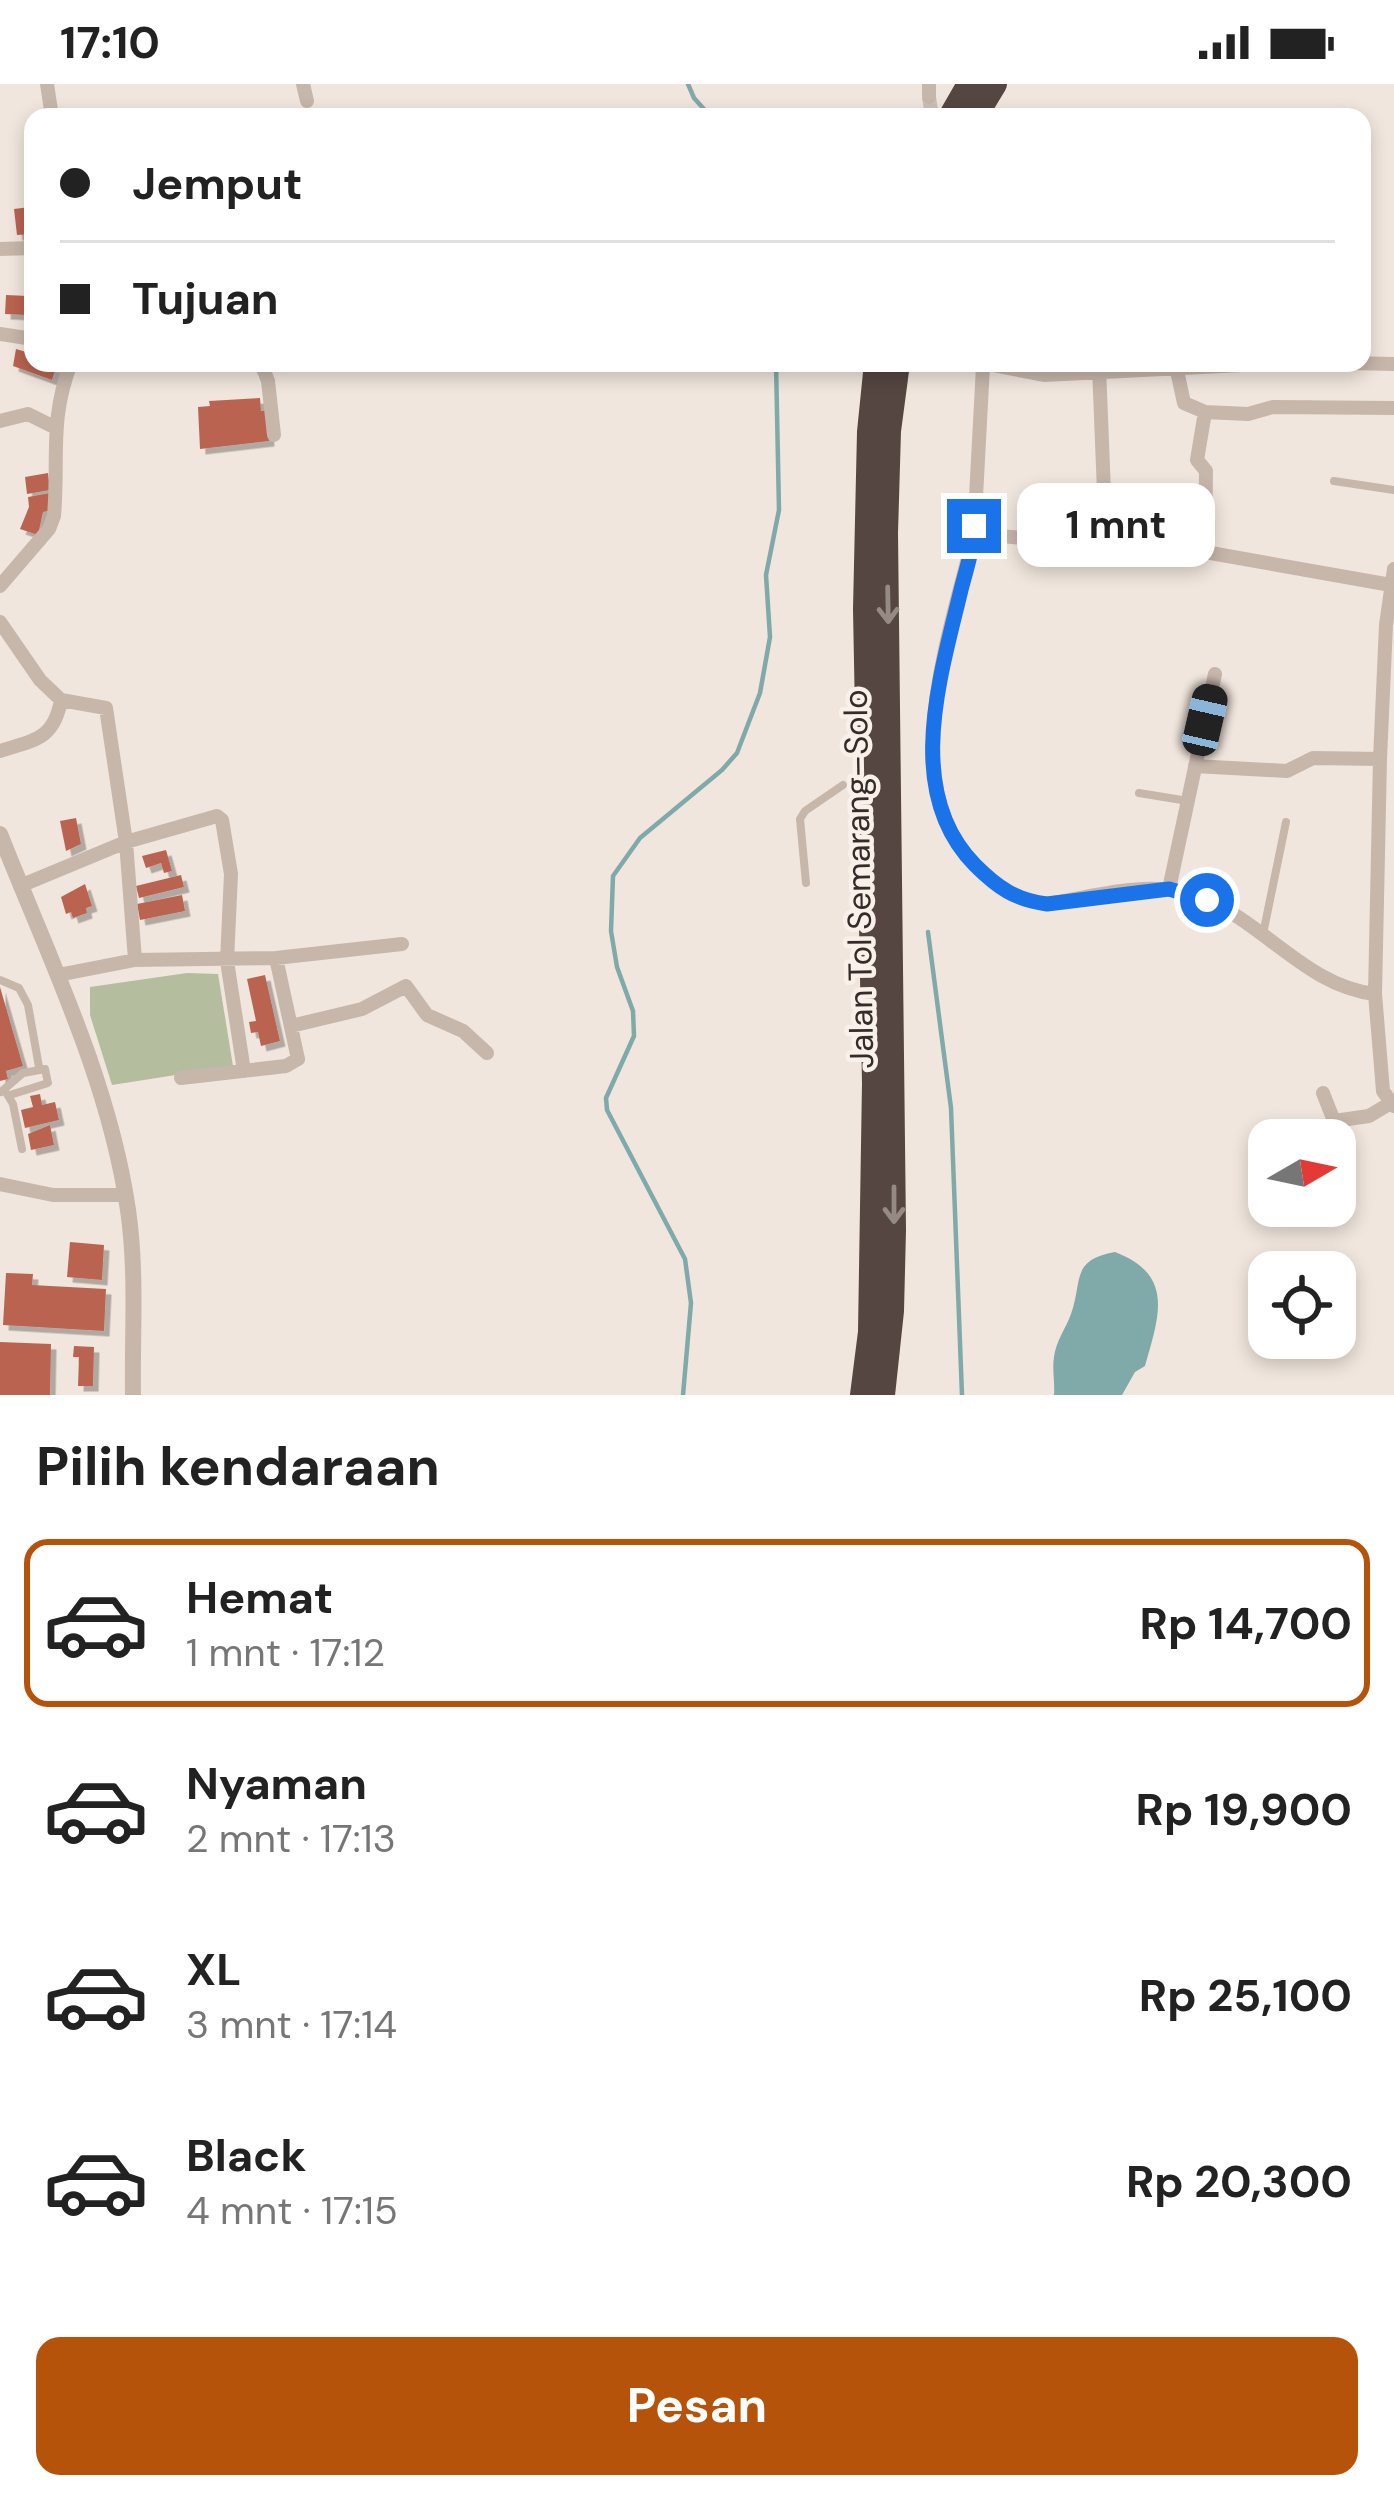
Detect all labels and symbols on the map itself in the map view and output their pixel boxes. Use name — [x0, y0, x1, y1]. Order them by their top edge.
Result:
callout: 1 mnt — [1016, 484, 1214, 568]
route end — [947, 499, 1001, 553]
one-way arrow — [876, 585, 899, 624]
car — [1179, 681, 1231, 759]
street label: Jalan Tol Semarang–Solo — [834, 689, 883, 1069]
route start — [1180, 873, 1234, 927]
north arrow — [1248, 1119, 1356, 1227]
one-way arrow — [883, 1185, 905, 1224]

